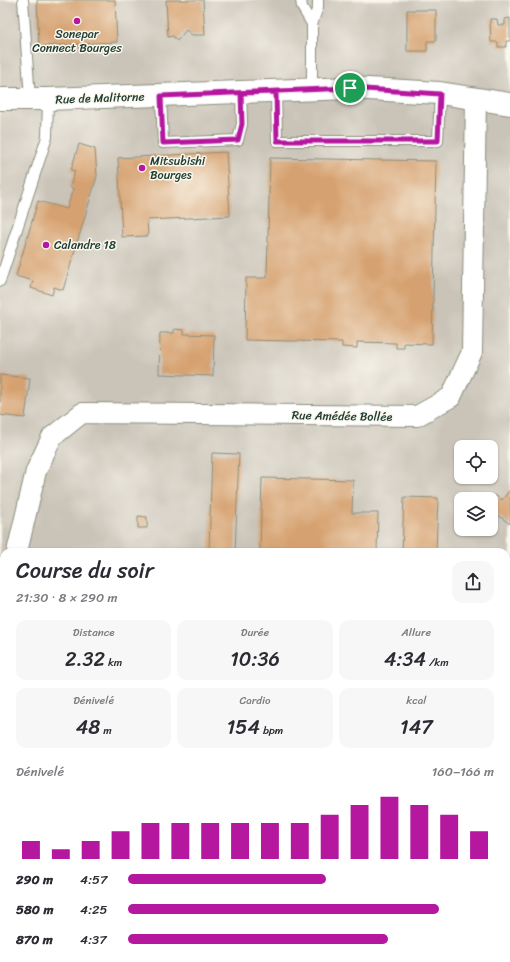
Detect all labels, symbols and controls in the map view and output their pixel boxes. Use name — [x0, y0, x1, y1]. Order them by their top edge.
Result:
marker: Sonepar Connect Bourges — [72, 16, 82, 26]
place label: Sonepar Connect Bourges — [32, 23, 122, 59]
pin — [333, 71, 367, 105]
icon: arrive — [339, 77, 361, 99]
street label: Rue de Malitorne — [55, 85, 145, 111]
place label: Mitsubishi Bourges — [150, 150, 206, 186]
marker: Mitsubishi Bourges — [137, 163, 147, 173]
place label: Calandre 18 — [54, 234, 116, 256]
marker: Calandre 18 — [41, 240, 51, 250]
street label: Rue Amédée Bollée — [292, 404, 393, 428]
map controls — [454, 440, 498, 536]
button: locate — [454, 440, 498, 484]
button: layers — [454, 492, 498, 536]
text: Course du soir — [16, 551, 154, 590]
button: share — [452, 561, 494, 603]
text: 21:30 · 8 × 290 m — [16, 586, 118, 609]
text: Distance — [73, 623, 115, 642]
text: Durée — [241, 623, 269, 642]
text: Allure — [402, 623, 431, 642]
text: 2.32 — [65, 642, 105, 677]
text: 10:36 — [230, 642, 280, 677]
text: 4:34 — [384, 642, 426, 677]
text: km — [105, 653, 122, 672]
text: /km — [426, 653, 449, 672]
text: Dénivelé — [73, 691, 114, 710]
text: Cardio — [239, 691, 271, 710]
text: kcal — [406, 691, 426, 710]
text: 48 — [76, 710, 100, 745]
text: 154 — [227, 710, 260, 745]
text: 147 — [400, 710, 433, 745]
text: m — [100, 721, 112, 740]
text: bpm — [260, 721, 283, 740]
text: Dénivelé — [16, 760, 64, 783]
text: 160–166 m — [432, 760, 494, 783]
text: 290 m — [16, 868, 53, 891]
text: 4:57 — [80, 868, 107, 891]
text: 580 m — [16, 898, 53, 921]
text: 4:25 — [80, 898, 108, 921]
text: 870 m — [16, 928, 53, 951]
text: 4:37 — [80, 928, 107, 951]

